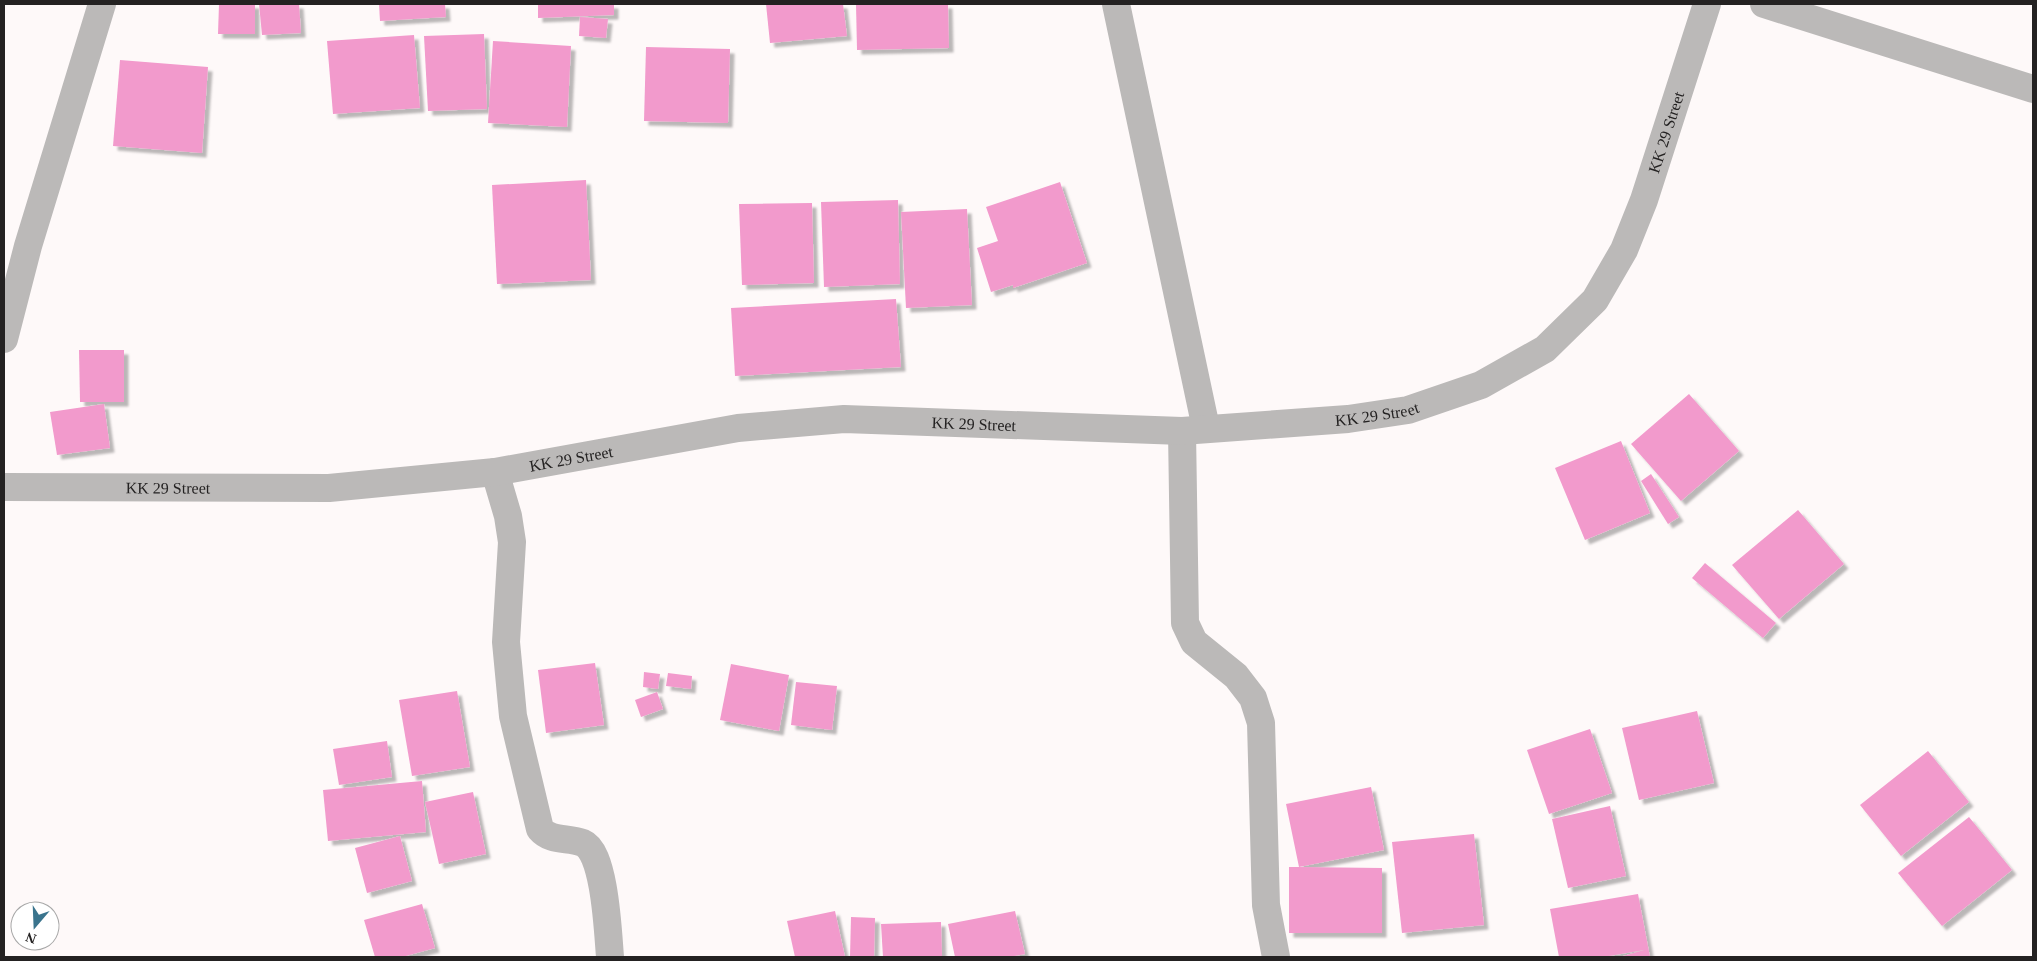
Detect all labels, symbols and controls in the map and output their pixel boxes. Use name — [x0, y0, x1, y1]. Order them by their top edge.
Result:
street label: KK 29 Street — [1645, 89, 1687, 175]
street label: KK 29 Street — [1334, 399, 1422, 429]
street label: KK 29 Street — [931, 414, 1017, 434]
street label: KK 29 Street — [528, 443, 615, 475]
street label: KK 29 Street — [126, 479, 211, 497]
north arrow — [10, 901, 60, 951]
text: N — [24, 929, 38, 947]

